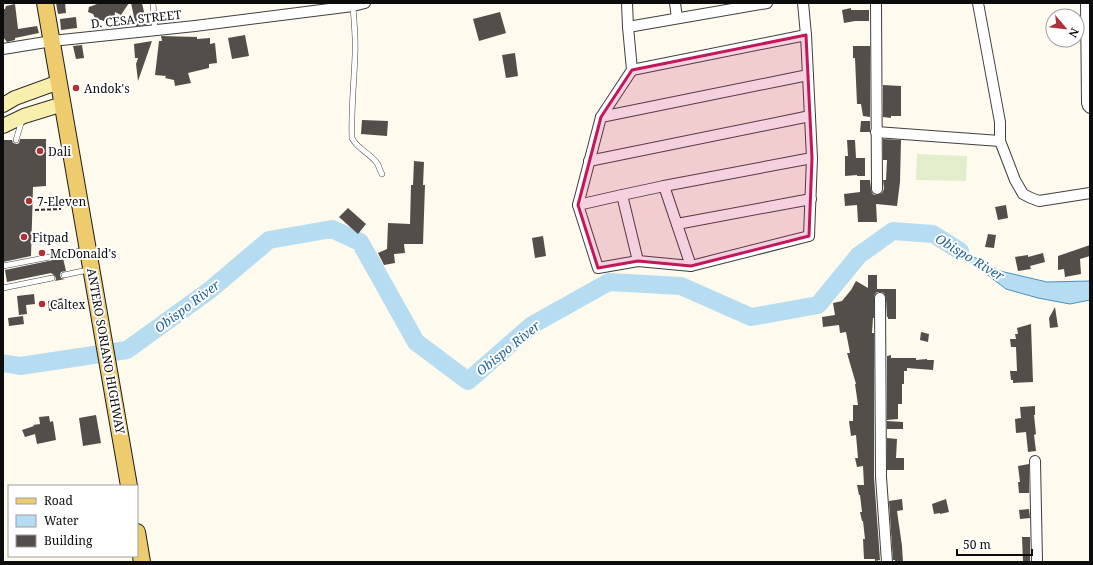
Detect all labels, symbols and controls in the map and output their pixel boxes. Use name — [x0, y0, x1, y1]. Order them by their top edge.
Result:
street label: D. CESA STREET — [90, 6, 183, 32]
north arrow — [1045, 8, 1085, 48]
text: N — [1065, 26, 1083, 41]
place label: Andok's — [84, 80, 130, 97]
marker: Andok's — [71, 83, 81, 93]
place label: Dali — [48, 143, 71, 160]
marker: Dali — [35, 146, 45, 156]
place label: 7-Eleven — [37, 193, 86, 210]
marker: 7-Eleven — [24, 196, 34, 206]
place label: Fitpad — [32, 229, 69, 246]
water label: Obispo River — [932, 229, 1009, 285]
marker: Fitpad — [19, 232, 29, 242]
place label: McDonald's — [50, 245, 116, 262]
marker: McDonald's — [37, 248, 47, 258]
street label: ANTERO SORIANO HIGHWAY — [83, 267, 129, 436]
water label: Obispo River — [151, 275, 224, 336]
place label: Caltex — [50, 296, 85, 313]
marker: Caltex — [37, 299, 47, 309]
water label: Obispo River — [472, 316, 544, 379]
legend — [8, 485, 138, 557]
text: Road — [44, 492, 74, 509]
text: Water — [44, 512, 79, 529]
scale bar — [957, 531, 1032, 557]
text: Building — [44, 532, 93, 549]
text: 50 m — [963, 536, 991, 553]

